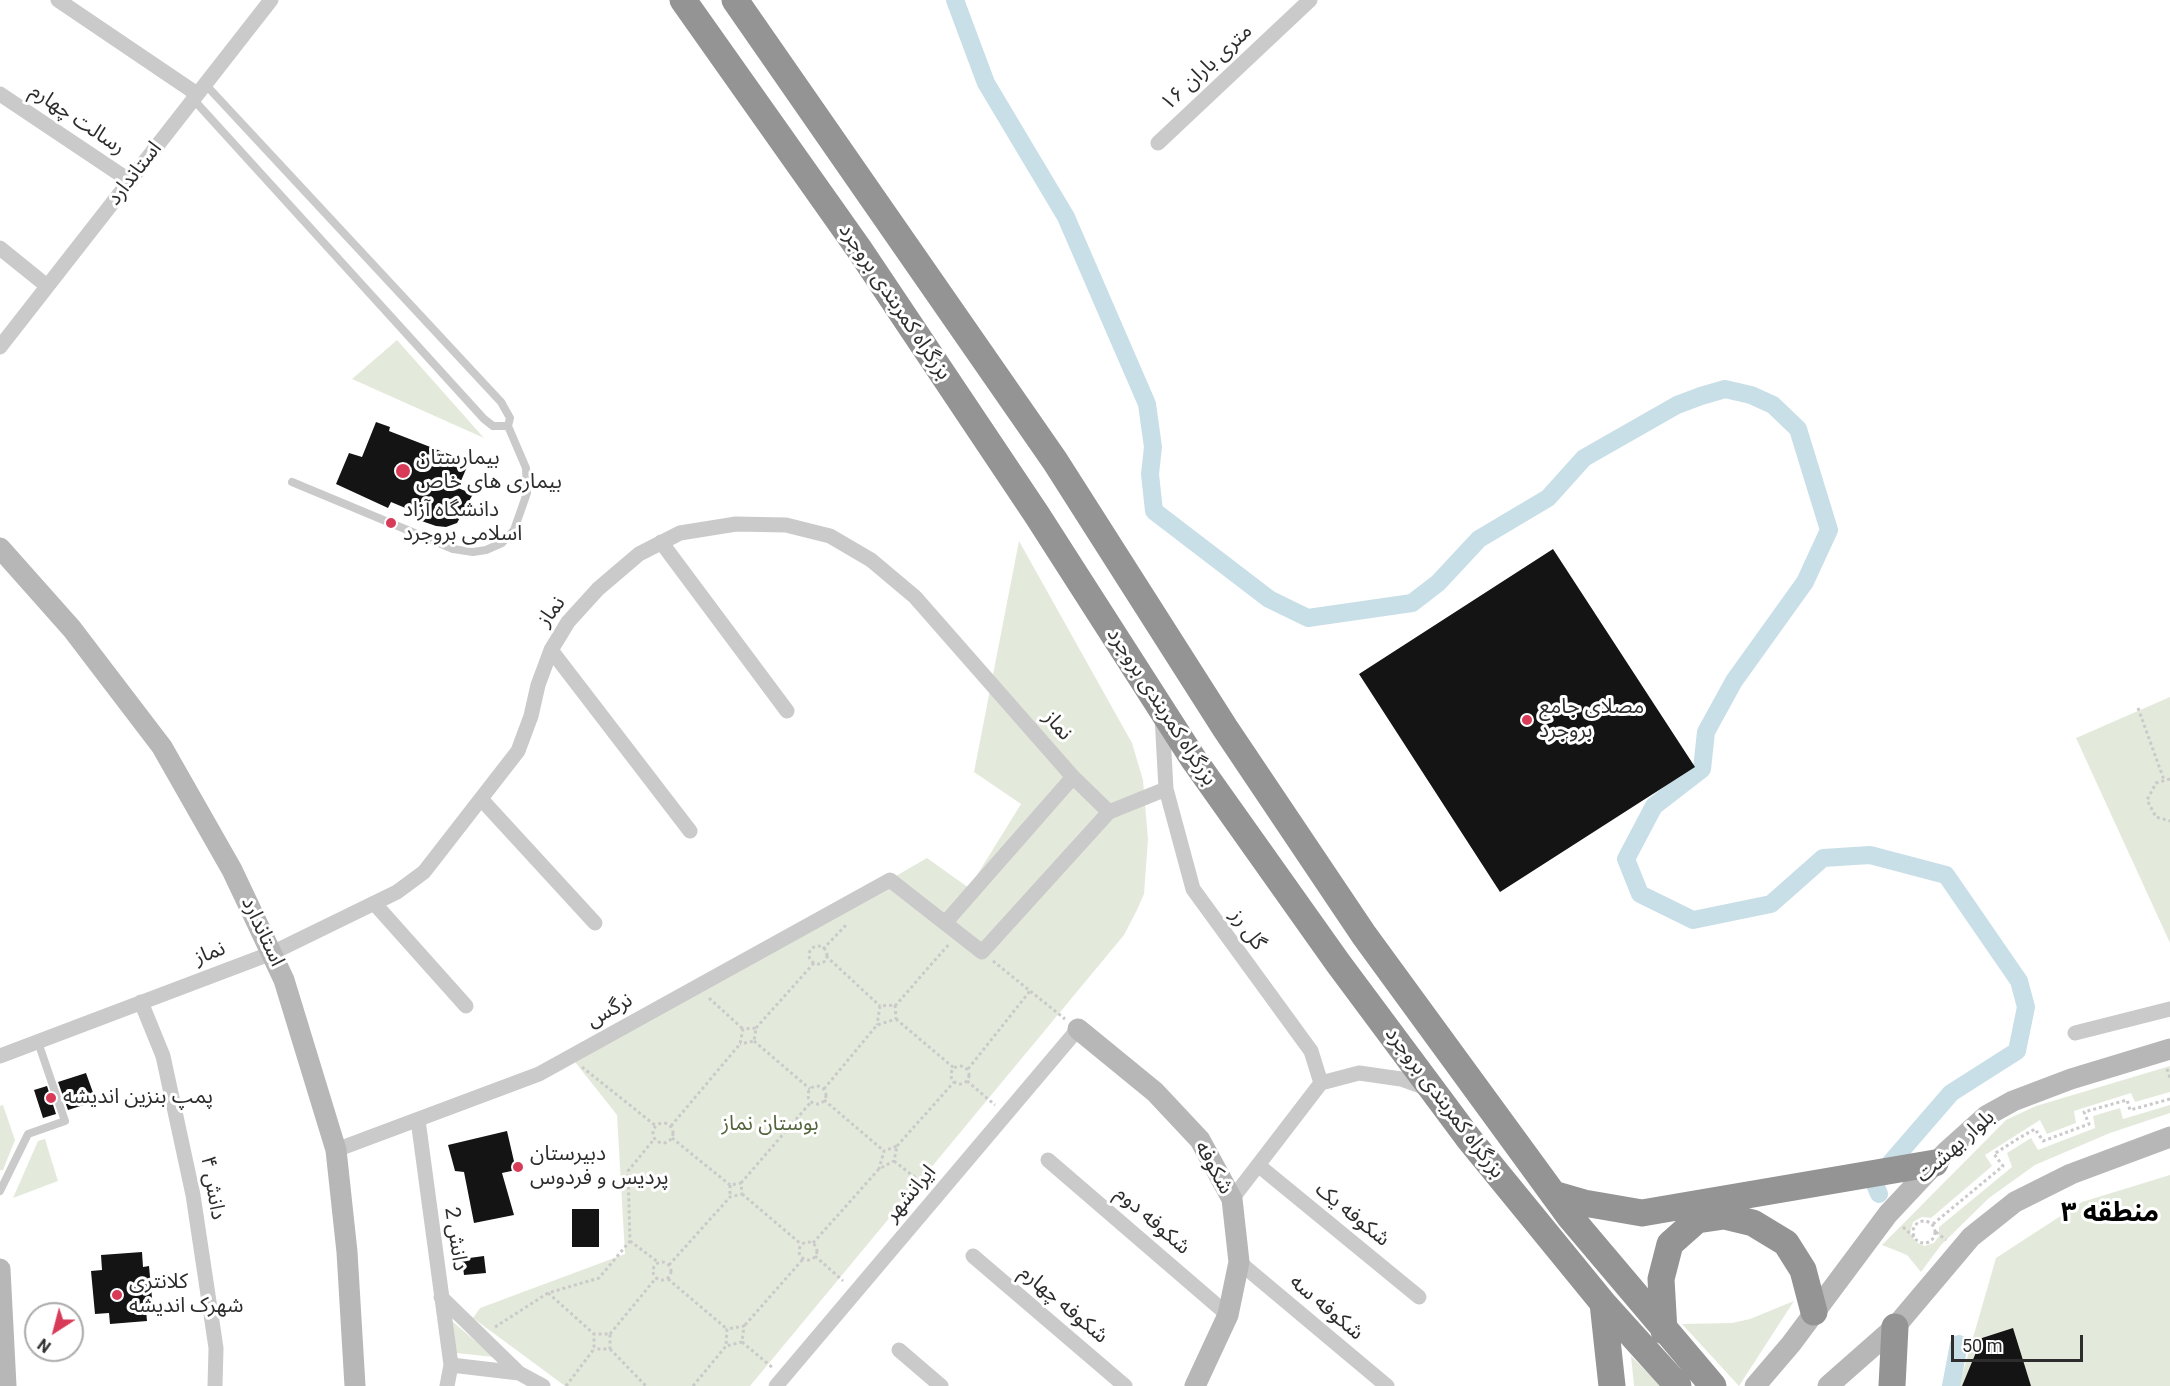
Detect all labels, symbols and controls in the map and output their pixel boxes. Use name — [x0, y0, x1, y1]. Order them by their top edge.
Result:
street label: ۱۶ متری باران — [1156, 19, 1258, 117]
street label: رسالت چهارم — [25, 79, 129, 161]
street label: استاندارد — [102, 137, 168, 211]
street label: بزرگراه کمربندی بروجرد — [832, 219, 956, 385]
place label: بیمارستان بیماری های خاص — [416, 446, 562, 496]
marker: بیمارستان بیماری های خاص — [394, 462, 412, 480]
place label: دانشگاه آزاد اسلامی بروجرد — [403, 498, 522, 548]
marker: دانشگاه آزاد اسلامی بروجرد — [384, 516, 398, 530]
street label: نماز — [532, 592, 572, 632]
street label: بزرگراه کمربندی بروجرد — [1101, 623, 1221, 791]
place label: مصلای جامع بروجرد — [1539, 695, 1644, 745]
street label: نماز — [1037, 706, 1077, 746]
marker: مصلای جامع بروجرد — [1520, 713, 1534, 727]
street label: استاندارد — [235, 893, 289, 971]
street label: گل رز — [1224, 905, 1270, 955]
street label: نماز — [191, 937, 229, 971]
street label: نرگس — [583, 988, 637, 1034]
street label: بزرگراه کمربندی بروجرد — [1379, 1022, 1509, 1184]
place label: پمپ بنزین اندیشه — [63, 1085, 213, 1111]
marker: پمپ بنزین اندیشه — [44, 1091, 58, 1105]
street label: بلوار بهشت — [1912, 1105, 2000, 1189]
park label: بوستان نماز — [721, 1112, 819, 1138]
street label: شکوفه — [1188, 1137, 1238, 1199]
place label: دبیرستان پردیس و فردوس — [530, 1142, 669, 1192]
street label: دانش ۴ — [194, 1154, 230, 1222]
marker: دبیرستان پردیس و فردوس — [511, 1160, 525, 1174]
street label: ایرانشهر — [880, 1160, 942, 1228]
street label: شکوفه یک — [1310, 1177, 1394, 1253]
street label: شکوفه دوم — [1109, 1182, 1195, 1260]
district label: منطقه ۳ — [2061, 1198, 2159, 1230]
street label: دانش 2 — [438, 1205, 472, 1273]
street label: شکوفه چهارم — [1014, 1261, 1112, 1349]
place label: کلانتری شهرک اندیشه — [129, 1270, 243, 1320]
street label: شکوفه سه — [1284, 1270, 1368, 1346]
marker: کلانتری شهرک اندیشه — [110, 1288, 124, 1302]
north arrow — [24, 1302, 84, 1362]
scale bar — [1954, 1323, 2086, 1361]
text: N — [34, 1334, 54, 1356]
text: 50 m — [1962, 1335, 2002, 1356]

